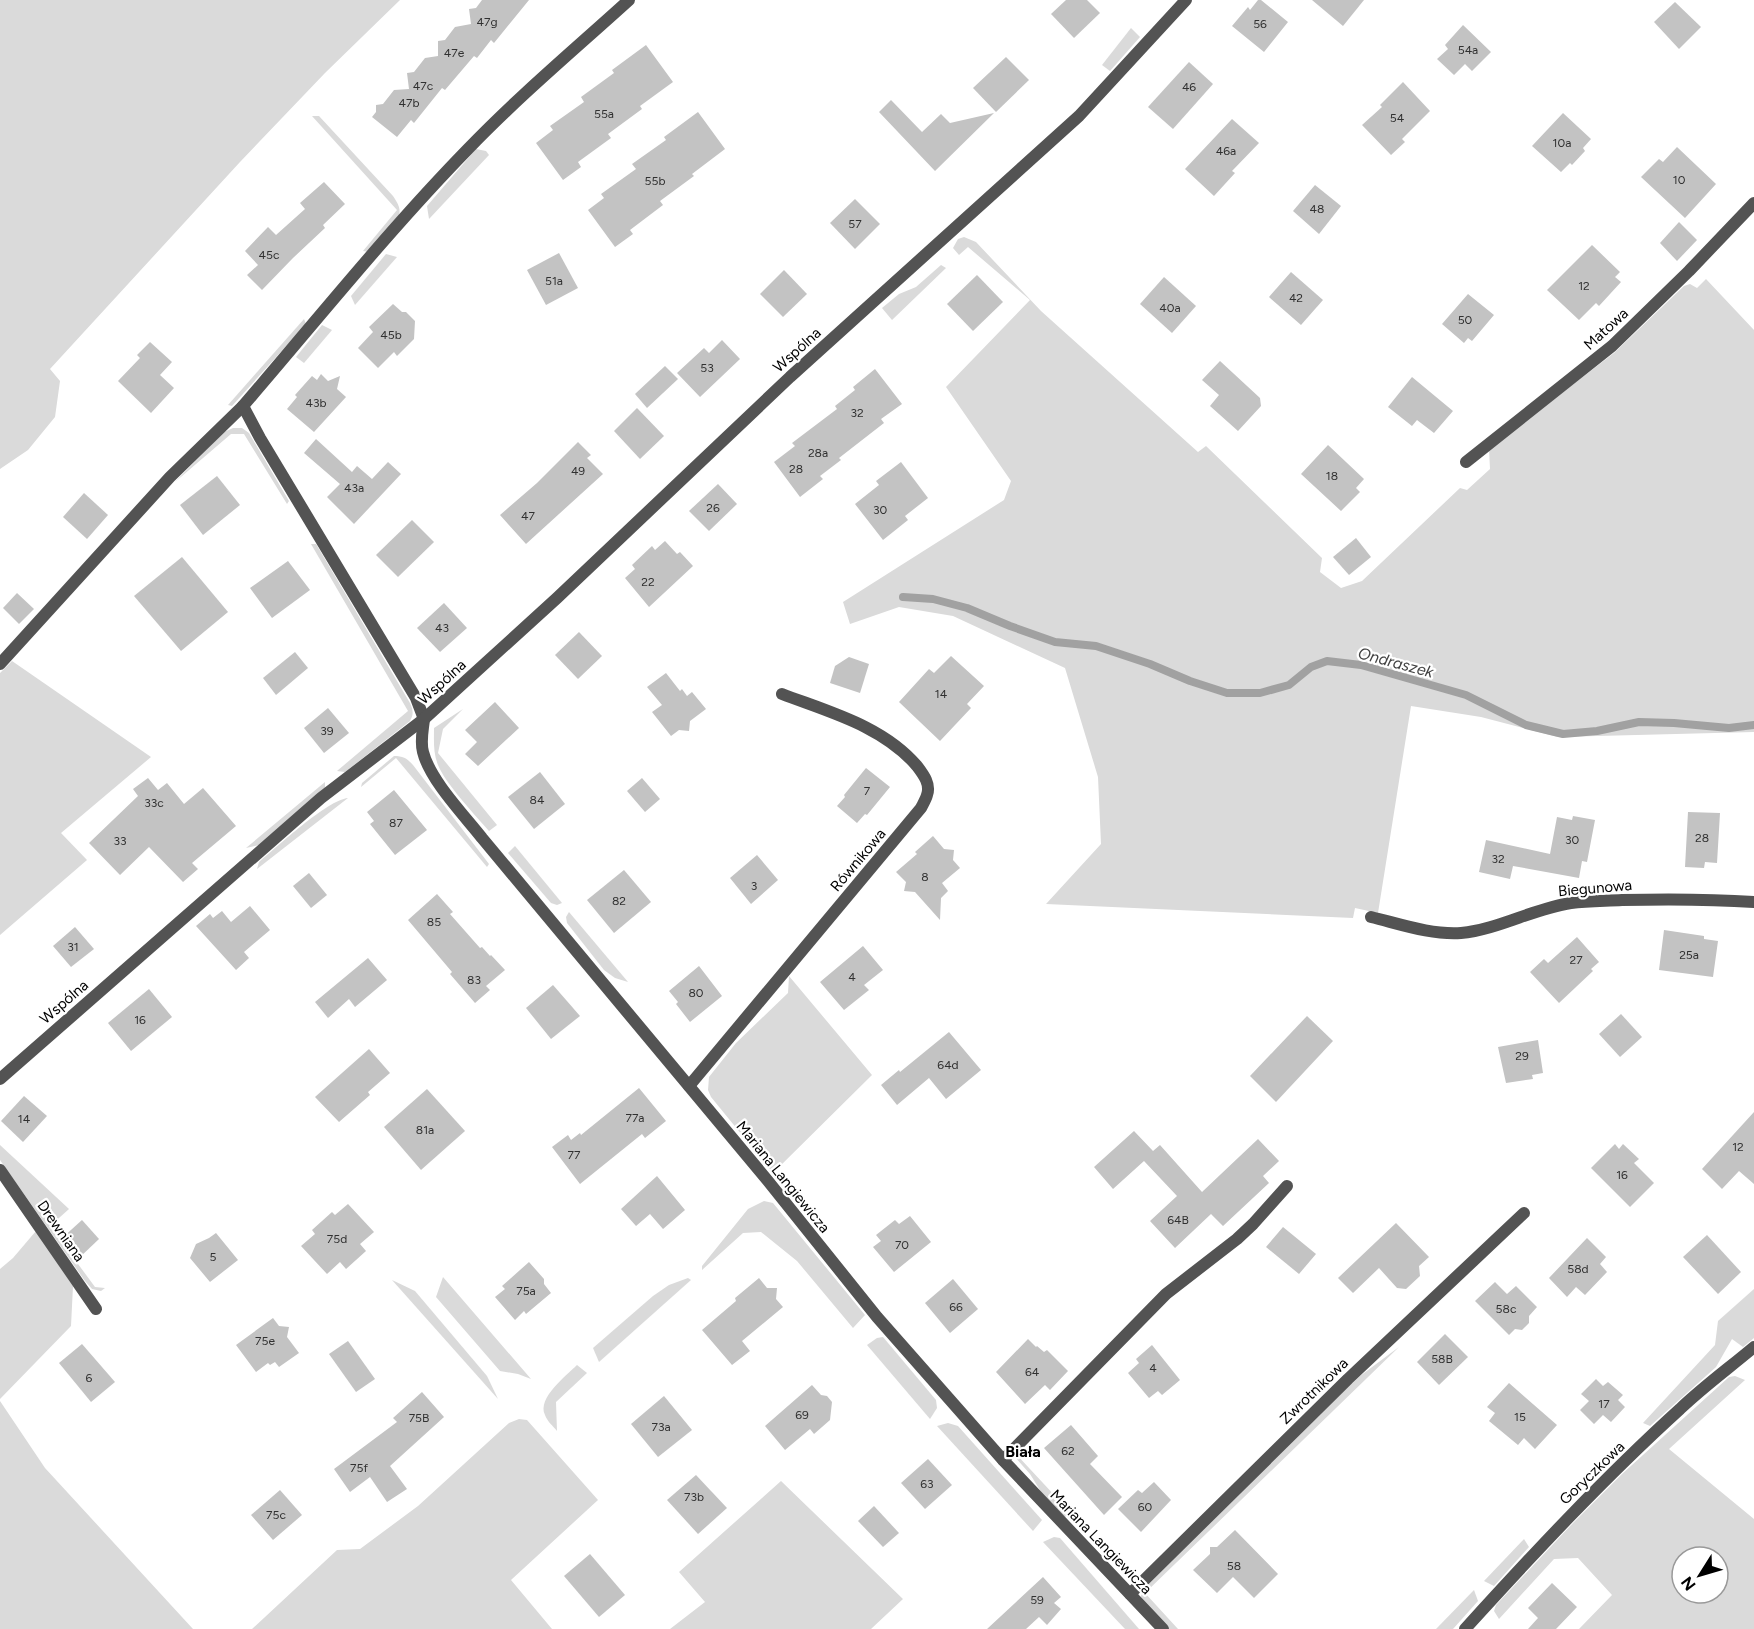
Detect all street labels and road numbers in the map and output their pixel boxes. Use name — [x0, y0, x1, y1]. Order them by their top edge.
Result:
street label: Matowa — [1580, 304, 1632, 354]
street label: Wspólna — [769, 324, 825, 376]
street label: Wspólna — [414, 656, 470, 708]
street label: Równikowa — [827, 825, 889, 895]
street label: Biegunowa — [1557, 876, 1633, 900]
street label: Wspólna — [36, 976, 92, 1028]
street label: Mariana Langiewicza — [732, 1117, 834, 1237]
street label: Drewniana — [33, 1197, 89, 1265]
street label: Zwrotnikowa — [1276, 1354, 1352, 1428]
street label: Goryczkowa — [1556, 1438, 1628, 1508]
street label: Mariana Langiewicza — [1046, 1486, 1156, 1598]

